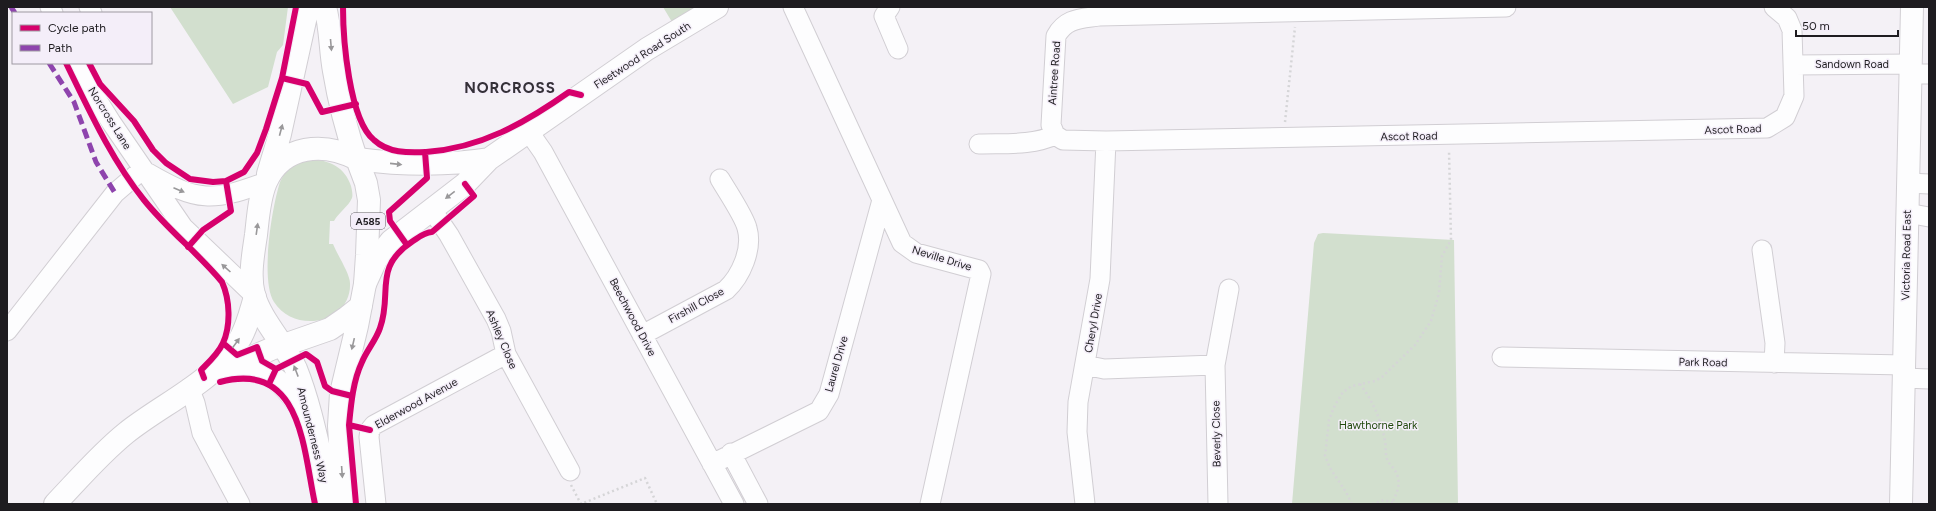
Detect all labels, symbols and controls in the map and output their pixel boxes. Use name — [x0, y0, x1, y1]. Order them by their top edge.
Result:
legend — [12, 12, 152, 64]
scale bar — [1796, 12, 1898, 38]
street label: Fleetwood Road South — [592, 19, 693, 92]
text: 50 m — [1802, 19, 1830, 33]
text: Cycle path — [48, 21, 106, 35]
one-way arrow — [328, 39, 334, 51]
text: Path — [48, 41, 72, 55]
street label: Aintree Road — [1046, 41, 1063, 105]
street label: Sandown Road — [1815, 58, 1889, 71]
district label: NORCROSS — [464, 79, 556, 97]
street label: Norcross Lane — [85, 85, 134, 152]
street label: Ascot Road — [1704, 122, 1762, 137]
one-way arrow — [278, 124, 284, 136]
street label: Ascot Road — [1380, 130, 1438, 143]
one-way arrow — [390, 160, 402, 167]
one-way arrow — [173, 188, 185, 194]
one-way arrow — [445, 191, 456, 200]
street label: Victoria Road East — [1899, 210, 1914, 300]
road number: A585 — [351, 213, 385, 229]
one-way arrow — [253, 223, 260, 235]
street label: Neville Drive — [910, 243, 973, 274]
one-way arrow — [221, 264, 231, 273]
street label: Beechwood Drive — [606, 276, 659, 359]
street label: Firshill Close — [666, 285, 726, 326]
street label: Cheryl Drive — [1082, 292, 1105, 354]
street label: Ashley Close — [483, 307, 520, 371]
street label: Laurel Drive — [822, 335, 851, 394]
one-way arrow — [232, 338, 240, 348]
one-way arrow — [350, 338, 356, 350]
street label: Park Road — [1678, 356, 1728, 369]
one-way arrow — [293, 365, 299, 377]
street label: Elderwood Avenue — [373, 375, 460, 432]
street label: Amounderness Way — [294, 386, 331, 485]
street label: Beverly Close — [1209, 401, 1224, 467]
park label: Hawthorne Park — [1339, 419, 1418, 432]
one-way arrow — [339, 466, 346, 478]

